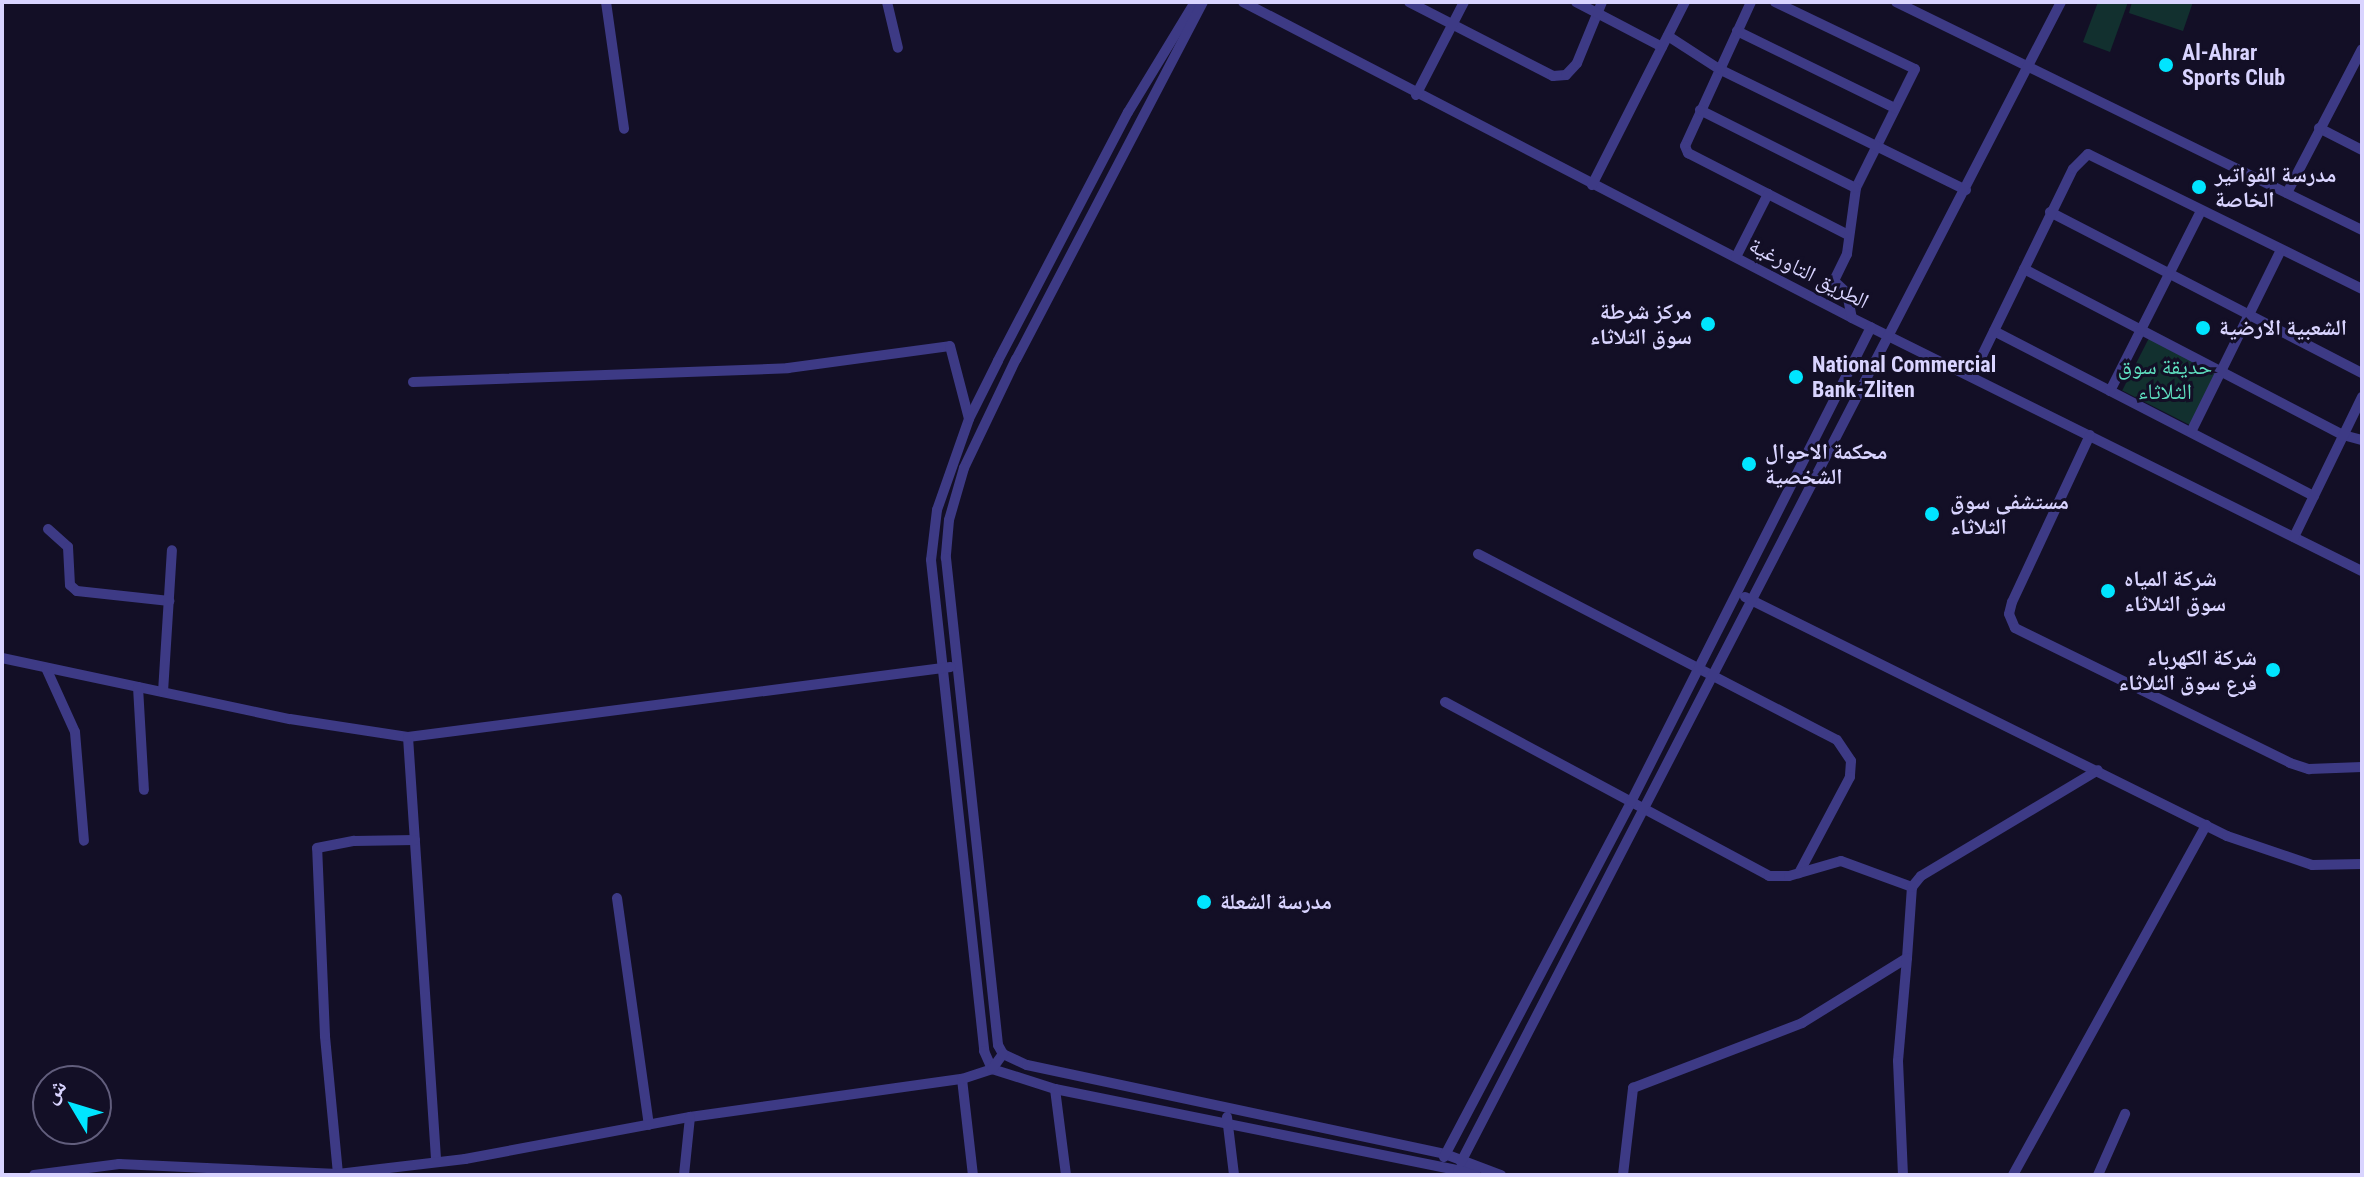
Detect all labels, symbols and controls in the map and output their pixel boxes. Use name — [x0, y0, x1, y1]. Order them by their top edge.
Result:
place label: Al-Ahrar Sports Club — [2182, 39, 2285, 90]
marker: Al-Ahrar Sports Club — [2157, 56, 2175, 74]
place label: مدرسة الفواتير الخاصة — [2215, 161, 2336, 212]
marker: مدرسة الفواتير الخاصة — [2190, 178, 2208, 196]
street label: الطريق التاورغية — [1745, 232, 1873, 314]
place label: مركز شرطة سوق الثلاثاء — [1590, 298, 1692, 350]
marker: مركز شرطة سوق الثلاثاء — [1699, 315, 1717, 333]
place label: الشعبية الارضية — [2219, 315, 2347, 341]
marker: الشعبية الارضية — [2194, 319, 2212, 337]
place label: National Commercial Bank-Zliten — [1812, 351, 1996, 402]
park label: حديقة سوق الثلاثاء — [2118, 353, 2212, 404]
marker: National Commercial Bank-Zliten — [1787, 368, 1805, 386]
place label: محكمة الاحوال الشخصية — [1765, 438, 1888, 490]
marker: محكمة الاحوال الشخصية — [1740, 455, 1758, 473]
place label: مستشفى سوق الثلاثاء — [1950, 488, 2069, 540]
marker: مستشفى سوق الثلاثاء — [1921, 503, 1943, 525]
place label: شركة المياه سوق الثلاثاء — [2124, 565, 2226, 616]
marker: شركة المياه سوق الثلاثاء — [2099, 582, 2117, 600]
place label: شركة الكهرباء فرع سوق الثلاثاء — [2118, 644, 2257, 696]
marker: شركة الكهرباء فرع سوق الثلاثاء — [2264, 661, 2282, 679]
place label: مدرسة الشعلة — [1220, 889, 1332, 915]
marker: مدرسة الشعلة — [1195, 893, 1213, 911]
north arrow — [32, 1065, 112, 1145]
text: ش — [37, 1074, 71, 1108]

